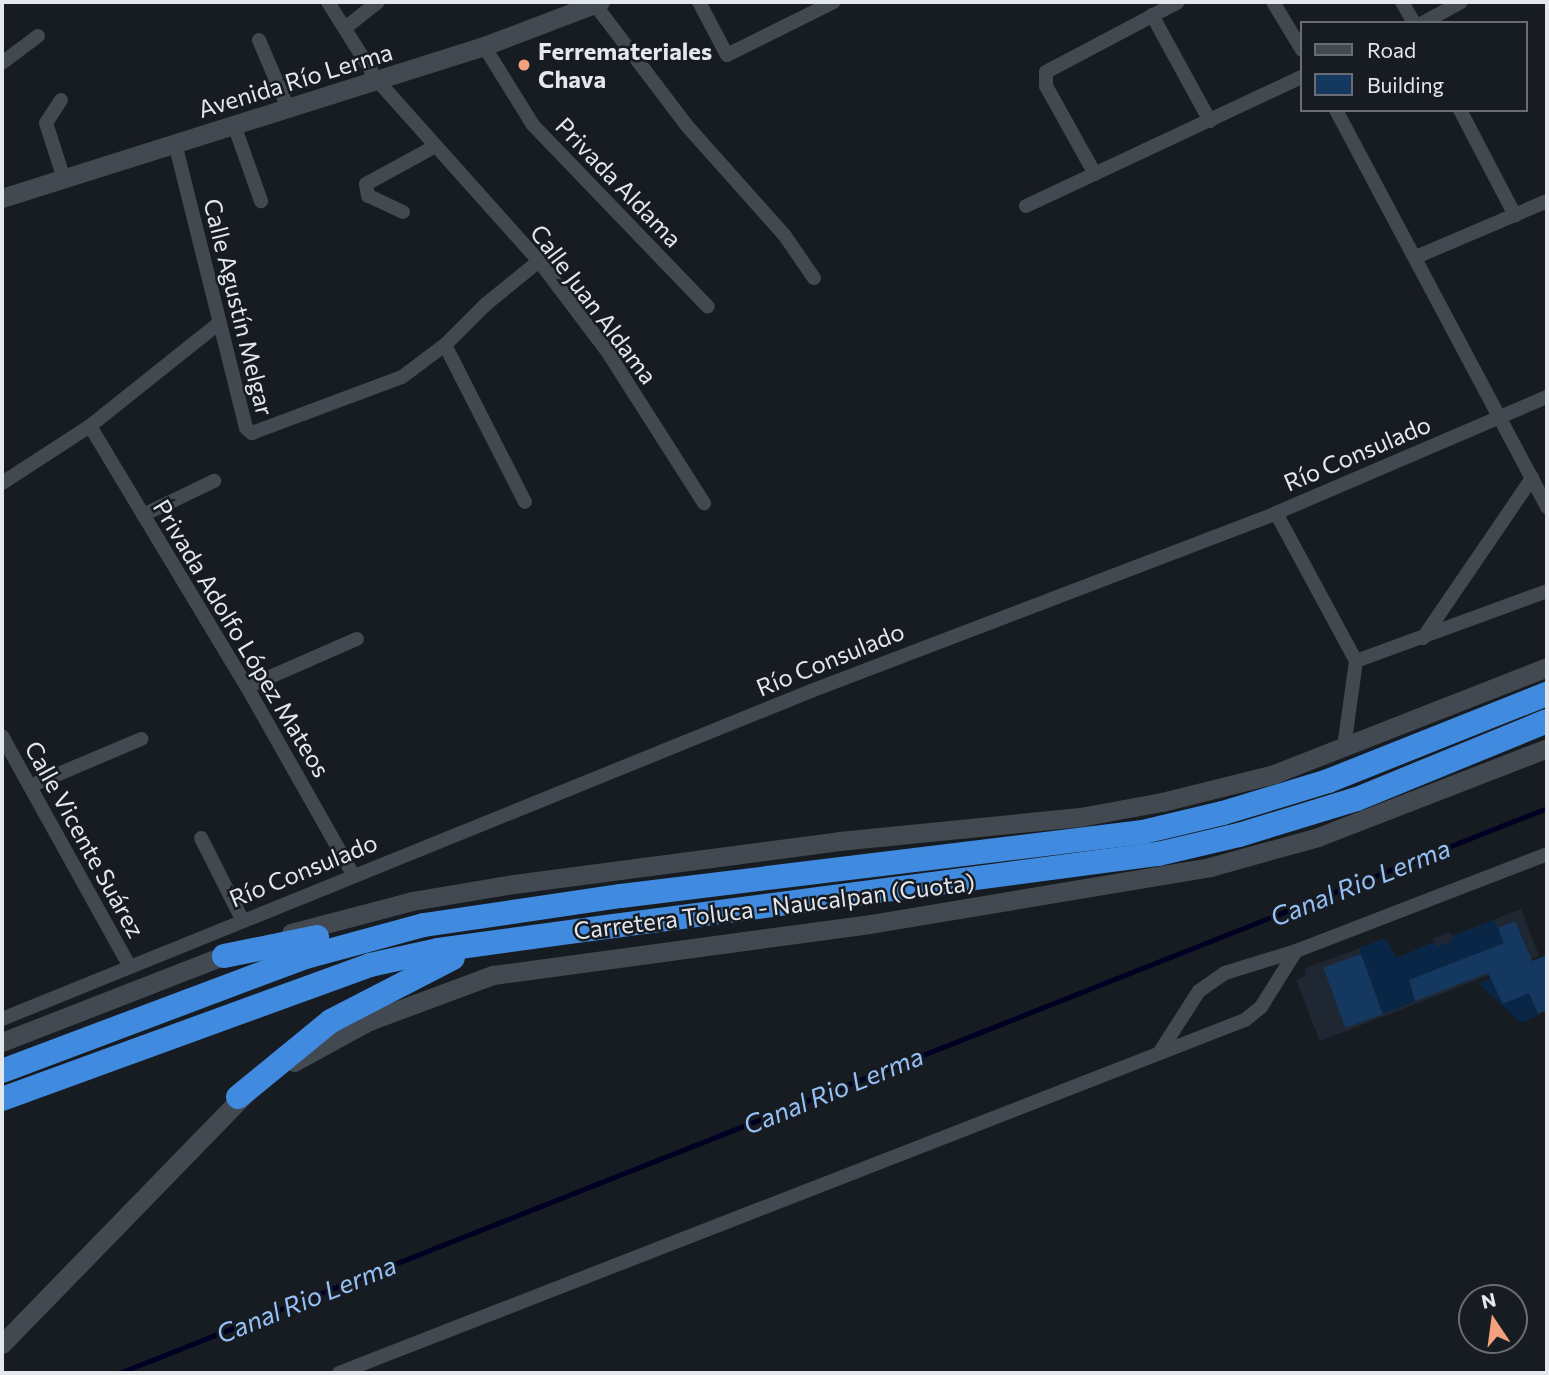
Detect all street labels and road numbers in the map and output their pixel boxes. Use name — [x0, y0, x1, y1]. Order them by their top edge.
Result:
street label: Avenida Río Lerma — [194, 37, 396, 123]
street label: Privada Aldama — [550, 111, 688, 253]
street label: Calle Agustín Melgar — [198, 195, 280, 419]
street label: Calle Juan Aldama — [525, 219, 663, 389]
street label: Río Consulado — [1279, 409, 1435, 497]
street label: Privada Adolfo López Mateos — [148, 494, 336, 782]
street label: Río Consulado — [752, 616, 908, 702]
street label: Calle Vicente Suárez — [19, 736, 151, 942]
street label: Río Consulado — [225, 827, 381, 913]
street label: Carretera Toluca - Naucalpan (Cuota) — [572, 867, 976, 945]

